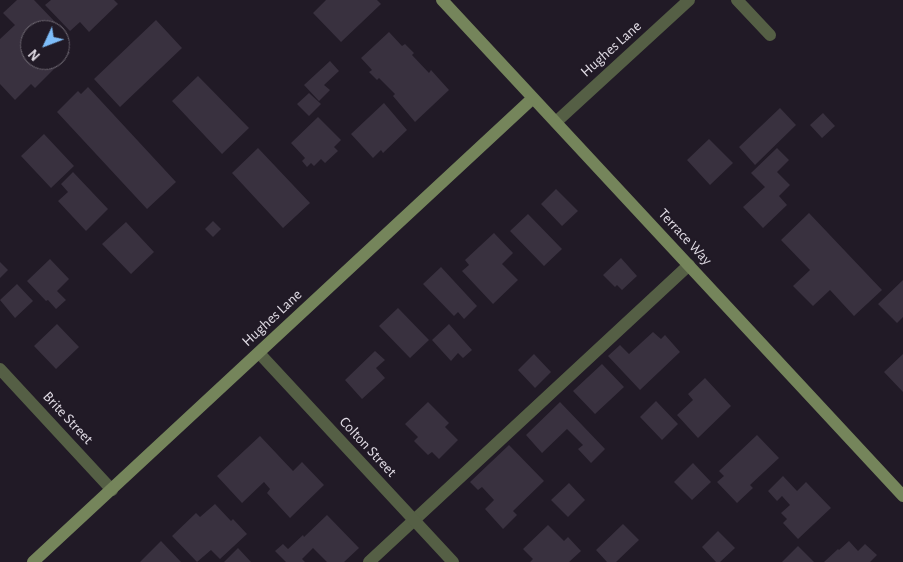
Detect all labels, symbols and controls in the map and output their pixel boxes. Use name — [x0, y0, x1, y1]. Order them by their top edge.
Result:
street label: Hughes Lane — [577, 17, 645, 81]
north arrow — [20, 20, 70, 70]
text: N — [26, 46, 43, 63]
street label: Terrace Way — [654, 205, 716, 269]
street label: Hughes Lane — [238, 286, 306, 350]
street label: Brite Street — [39, 388, 97, 448]
street label: Colton Street — [336, 413, 400, 481]

